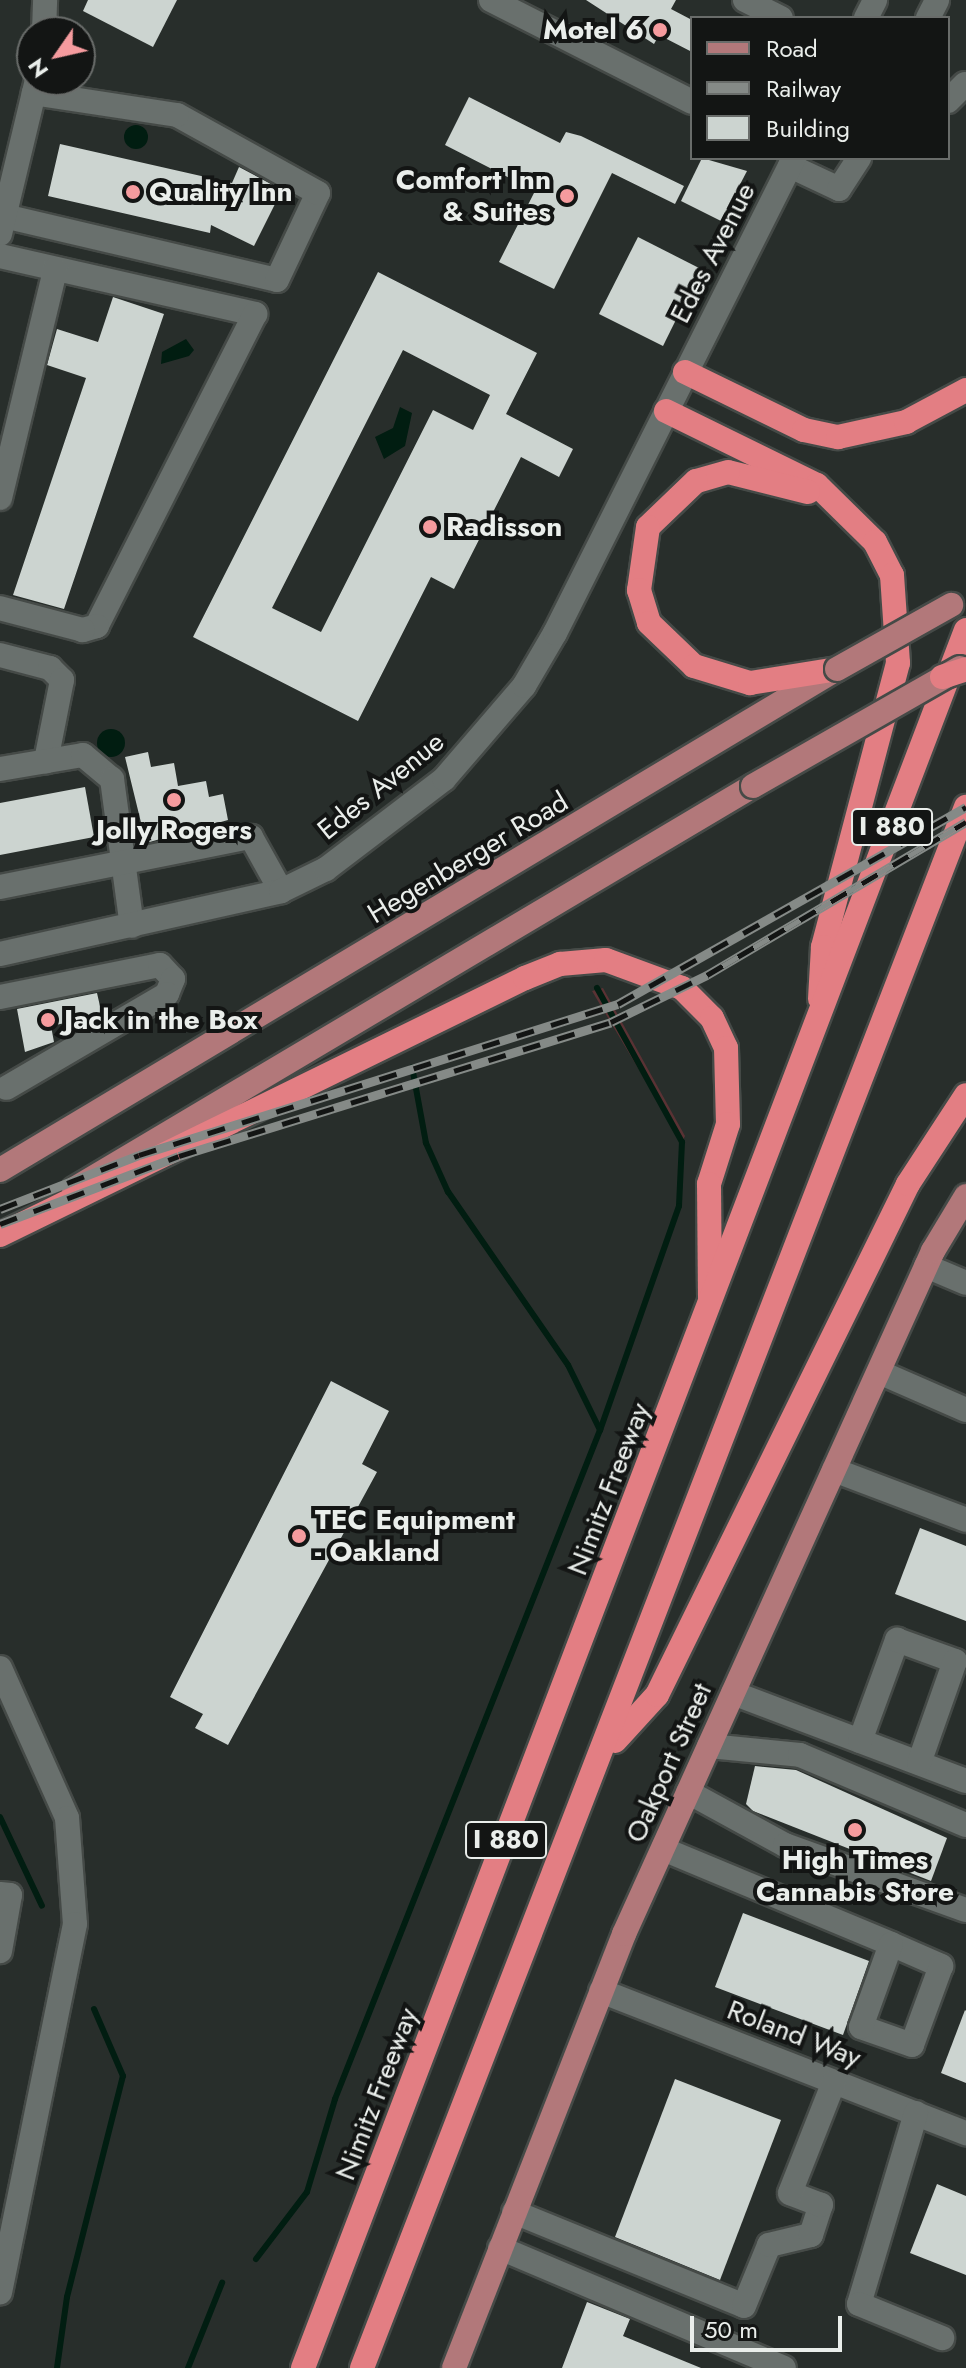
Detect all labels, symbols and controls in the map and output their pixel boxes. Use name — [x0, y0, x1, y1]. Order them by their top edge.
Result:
place label: Motel 6 — [543, 13, 644, 47]
north arrow — [16, 16, 96, 96]
legend — [690, 16, 950, 160]
marker: Motel 6 — [651, 21, 669, 39]
text: Road — [766, 31, 818, 66]
text: N — [20, 52, 56, 84]
text: Railway — [766, 71, 841, 106]
text: Building — [766, 111, 850, 146]
place label: Comfort Inn & Suites — [396, 163, 551, 229]
place label: Quality Inn — [149, 175, 293, 209]
street label: Edes Avenue — [663, 177, 763, 329]
marker: Quality Inn — [124, 183, 142, 201]
marker: Comfort Inn & Suites — [558, 187, 576, 205]
place label: Radisson — [446, 510, 562, 544]
marker: Radisson — [421, 518, 439, 536]
street label: Edes Avenue — [311, 725, 451, 847]
street label: Hegenberger Road — [362, 785, 574, 931]
marker: Jolly Rogers — [165, 791, 183, 809]
road number: I 880 — [850, 805, 934, 849]
place label: Jolly Rogers — [96, 813, 252, 847]
place label: Jack in the Box — [64, 1003, 258, 1037]
marker: Jack in the Box — [39, 1011, 57, 1029]
street label: Nimitz Freeway — [561, 1398, 657, 1580]
place label: TEC Equipment - Oakland — [315, 1503, 515, 1569]
marker: TEC Equipment - Oakland — [290, 1527, 308, 1545]
street label: Oakport Street — [619, 1678, 719, 1848]
road number: I 880 — [464, 1818, 548, 1862]
marker: High Times Cannabis Store — [846, 1821, 864, 1839]
place label: High Times Cannabis Store — [756, 1843, 954, 1909]
street label: Roland Way — [722, 1993, 866, 2075]
street label: Nimitz Freeway — [329, 2003, 425, 2185]
scale bar — [694, 2300, 846, 2350]
text: 50 m — [704, 2312, 758, 2347]

